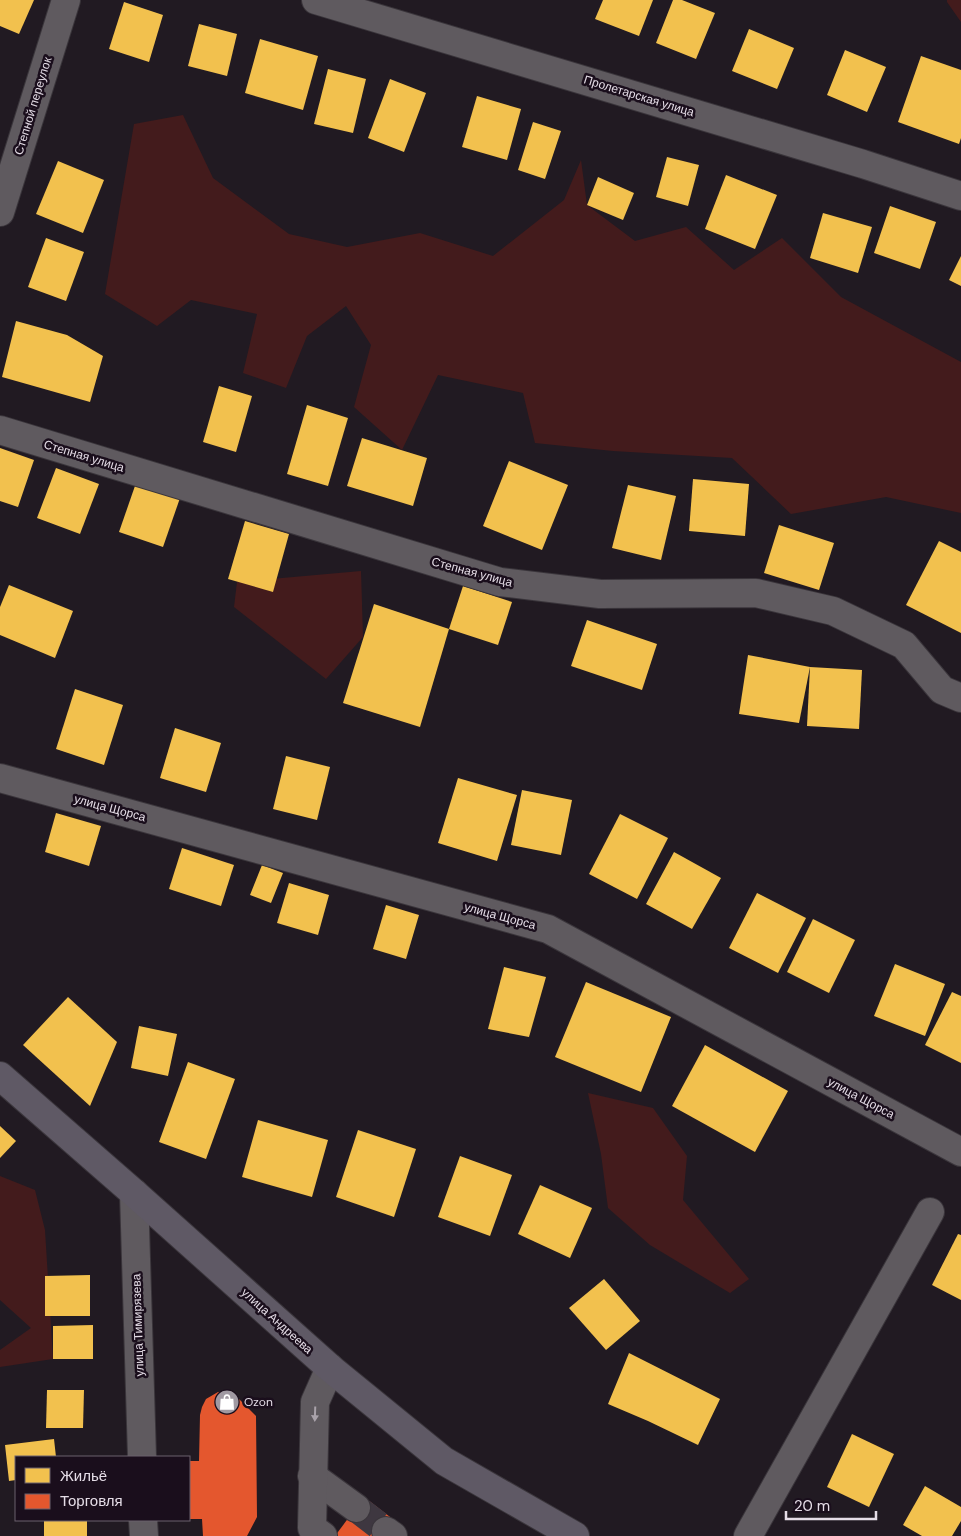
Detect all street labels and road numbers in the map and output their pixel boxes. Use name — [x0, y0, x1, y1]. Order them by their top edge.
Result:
street label: Степной переулок — [11, 54, 56, 157]
street label: Пролетарская улица — [582, 72, 696, 120]
street label: Степная улица — [42, 436, 126, 476]
street label: Степная улица — [430, 554, 515, 591]
street label: улица Щорса — [72, 791, 148, 825]
street label: улица Щорса — [462, 899, 538, 933]
street label: улица Щорса — [825, 1074, 897, 1122]
street label: улица Тимирязева — [128, 1273, 148, 1377]
street label: улица Андреева — [238, 1285, 316, 1358]

